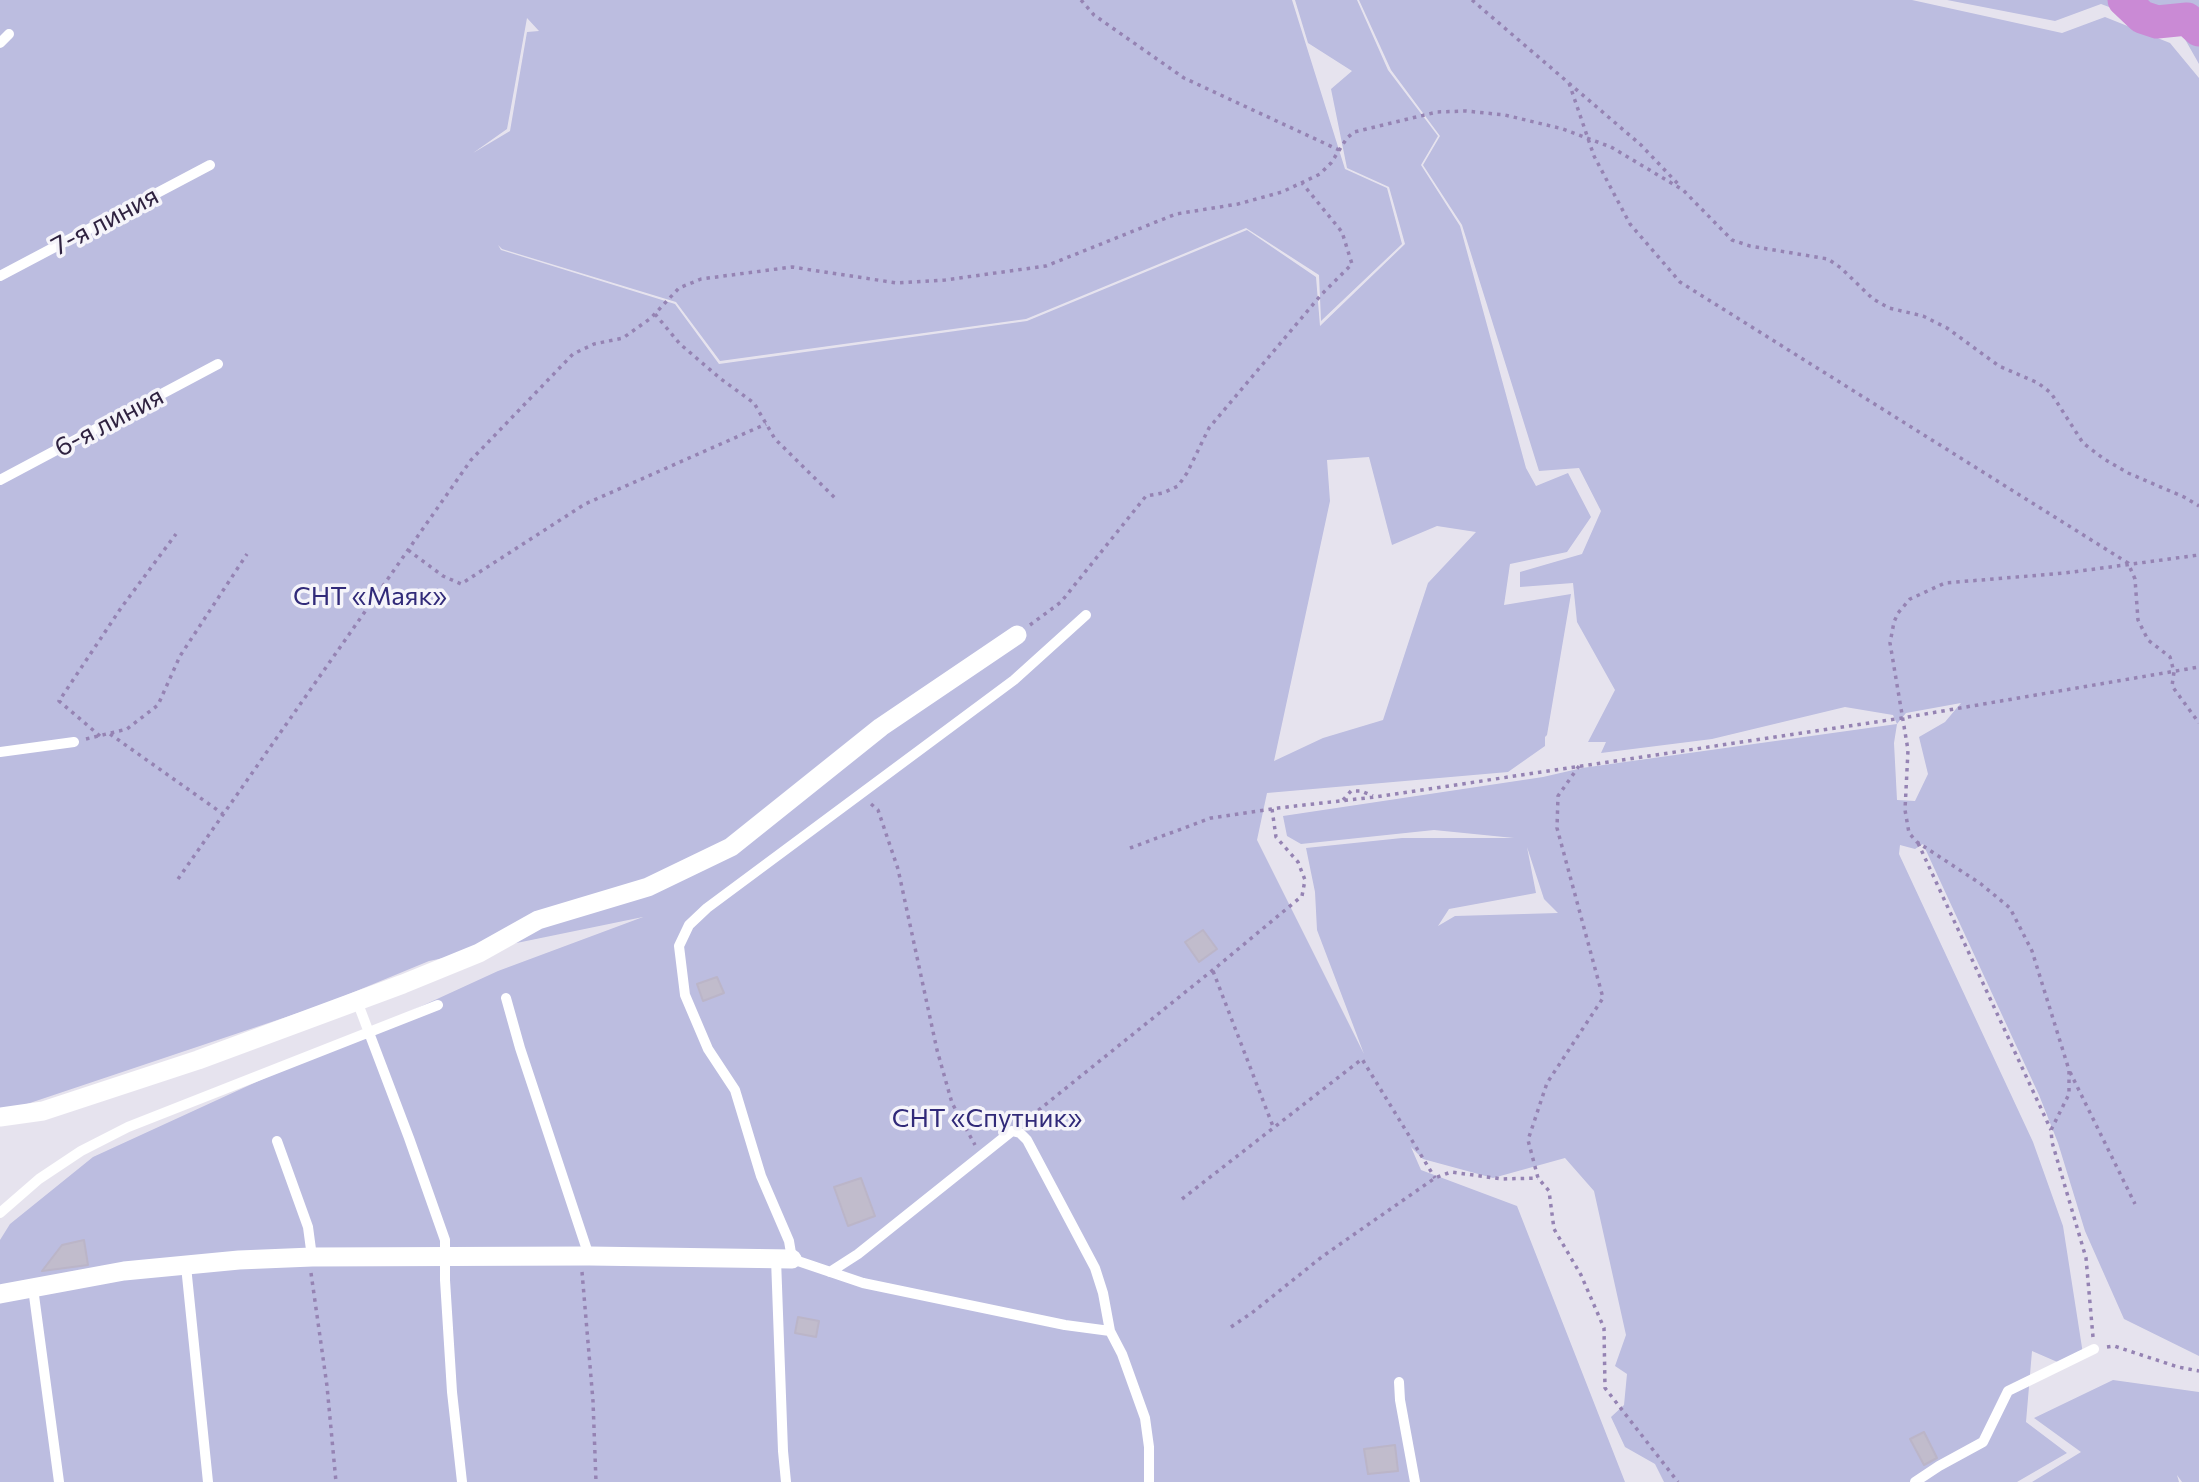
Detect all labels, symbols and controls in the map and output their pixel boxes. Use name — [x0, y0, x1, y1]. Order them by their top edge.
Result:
street label: 7-я линия — [46, 180, 164, 262]
street label: 6-я линия — [49, 380, 169, 464]
park label: СНТ «Маяк» — [293, 580, 447, 612]
park label: СНТ «Спутник» — [892, 1102, 1082, 1134]

